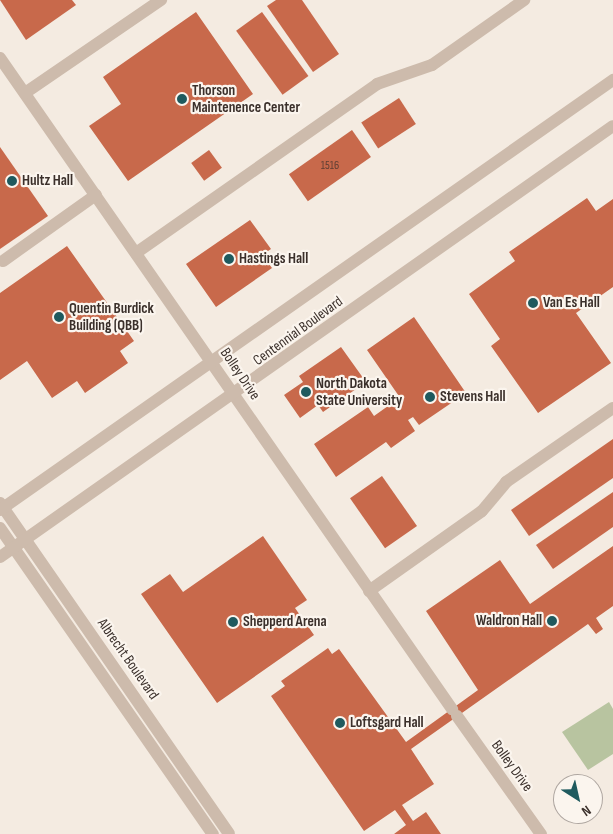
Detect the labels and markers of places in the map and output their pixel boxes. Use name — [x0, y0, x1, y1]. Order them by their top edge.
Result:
place label: Thorson Maintenence Center — [192, 81, 300, 116]
marker: Thorson Maintenence Center — [176, 93, 188, 105]
place label: Hultz Hall — [22, 172, 73, 190]
marker: Hultz Hall — [6, 175, 18, 187]
place label: Hastings Hall — [239, 250, 308, 268]
marker: Hastings Hall — [223, 253, 235, 265]
place label: Van Es Hall — [543, 294, 600, 312]
marker: Van Es Hall — [527, 297, 539, 309]
place label: Quentin Burdick Building (QBB) — [69, 299, 154, 334]
marker: Quentin Burdick Building (QBB) — [53, 311, 65, 323]
place label: North Dakota State University — [316, 374, 402, 409]
marker: North Dakota State University — [300, 386, 312, 398]
place label: Stevens Hall — [440, 388, 505, 406]
marker: Stevens Hall — [424, 391, 436, 403]
place label: Waldron Hall — [476, 612, 542, 630]
place label: Shepperd Arena — [243, 613, 327, 631]
marker: Waldron Hall — [546, 615, 558, 627]
marker: Shepperd Arena — [227, 616, 239, 628]
place label: Loftsgard Hall — [350, 714, 424, 732]
marker: Loftsgard Hall — [334, 717, 346, 729]

